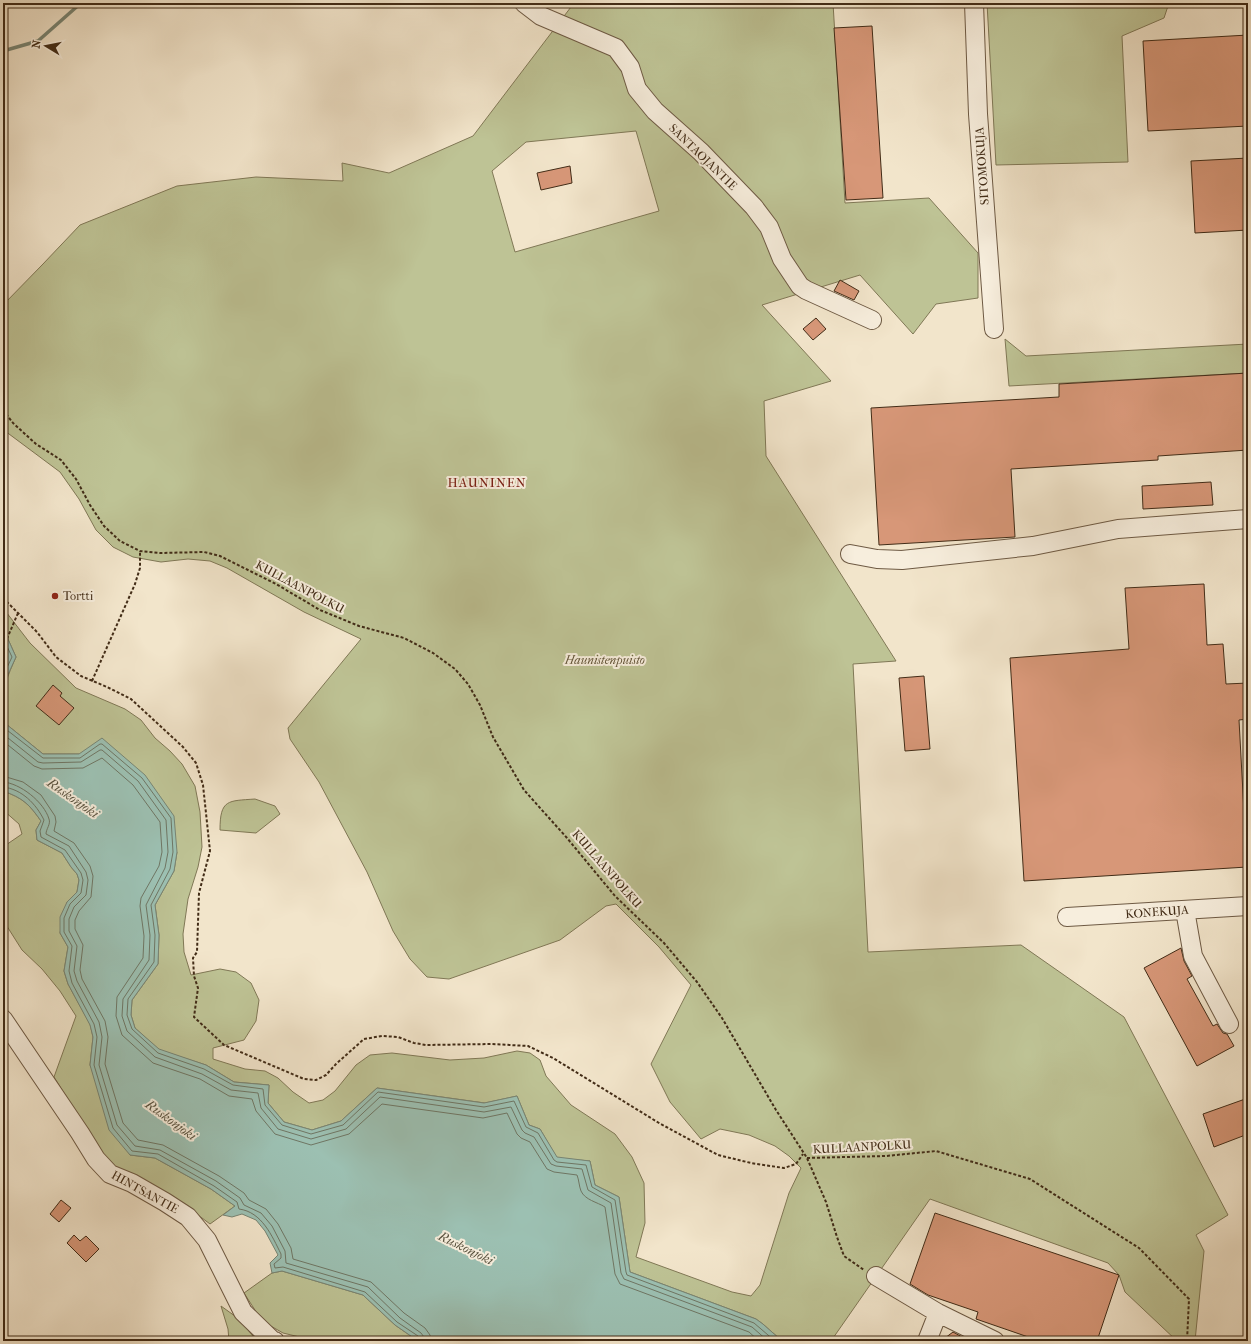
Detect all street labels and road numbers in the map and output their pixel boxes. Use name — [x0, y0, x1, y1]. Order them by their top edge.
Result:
street label: SANTAOJANTIE — [666, 121, 740, 193]
street label: SITOMOKUJA — [972, 126, 992, 206]
street label: KULLAANPOLKU — [253, 558, 347, 617]
street label: KULLAANPOLKU — [569, 827, 645, 911]
street label: KONEKUJA — [1125, 903, 1190, 921]
street label: KULLAANPOLKU — [812, 1137, 912, 1157]
street label: HINTSANTIE — [109, 1168, 181, 1216]

